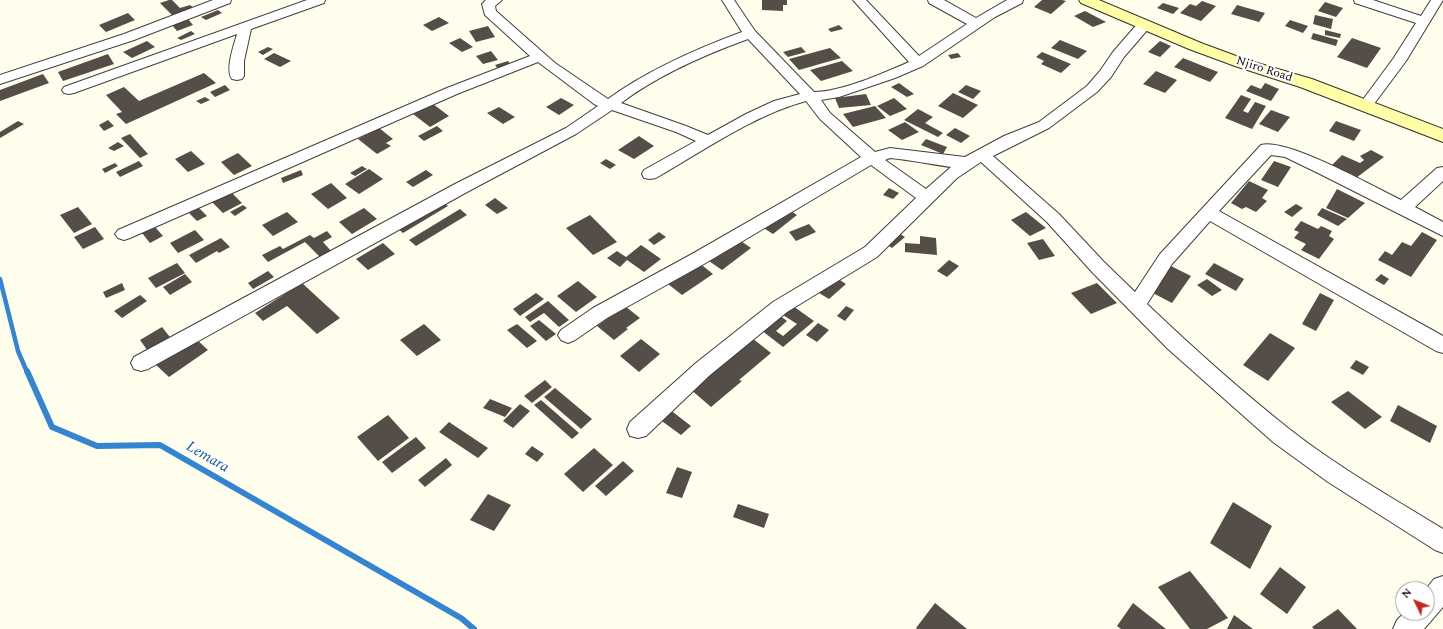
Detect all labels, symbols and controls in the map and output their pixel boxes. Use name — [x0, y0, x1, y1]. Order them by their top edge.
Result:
street label: Njiro Road — [1234, 54, 1294, 86]
water label: Lemara — [182, 438, 232, 478]
north arrow — [1395, 581, 1435, 621]
text: N — [1397, 584, 1416, 602]

